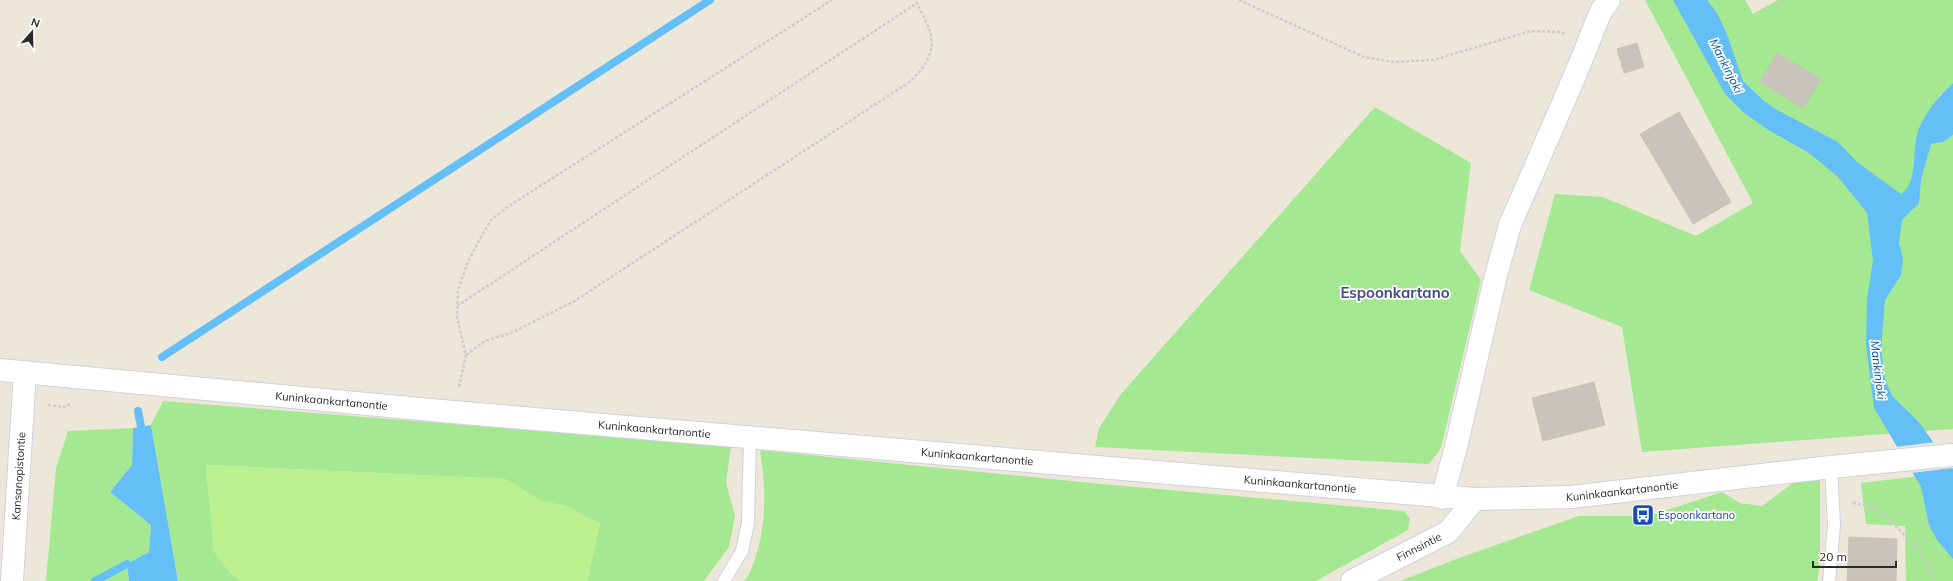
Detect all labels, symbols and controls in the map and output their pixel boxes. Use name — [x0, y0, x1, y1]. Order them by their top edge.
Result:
north arrow — [12, 12, 52, 52]
text: N — [29, 15, 42, 31]
water label: Mankinjoki — [1706, 36, 1747, 96]
district label: Espoonkartano — [1340, 283, 1450, 302]
water label: Mankinjoki — [1867, 340, 1890, 400]
street label: Kuninkaankartanontie — [275, 389, 388, 413]
street label: Kuninkaankartanontie — [598, 417, 711, 441]
street label: Kansanopistontie — [9, 432, 28, 521]
street label: Kuninkaankartanontie — [920, 445, 1034, 468]
street label: Kuninkaankartanontie — [1243, 472, 1357, 496]
street label: Kuninkaankartanontie — [1566, 478, 1679, 504]
bus stop icon: Espoonkartano — [1630, 502, 1656, 528]
place label: Espoonkartano — [1658, 508, 1735, 522]
street label: Finnsintie — [1394, 530, 1444, 564]
scale bar — [1813, 543, 1896, 569]
text: 20 m — [1819, 549, 1847, 564]

